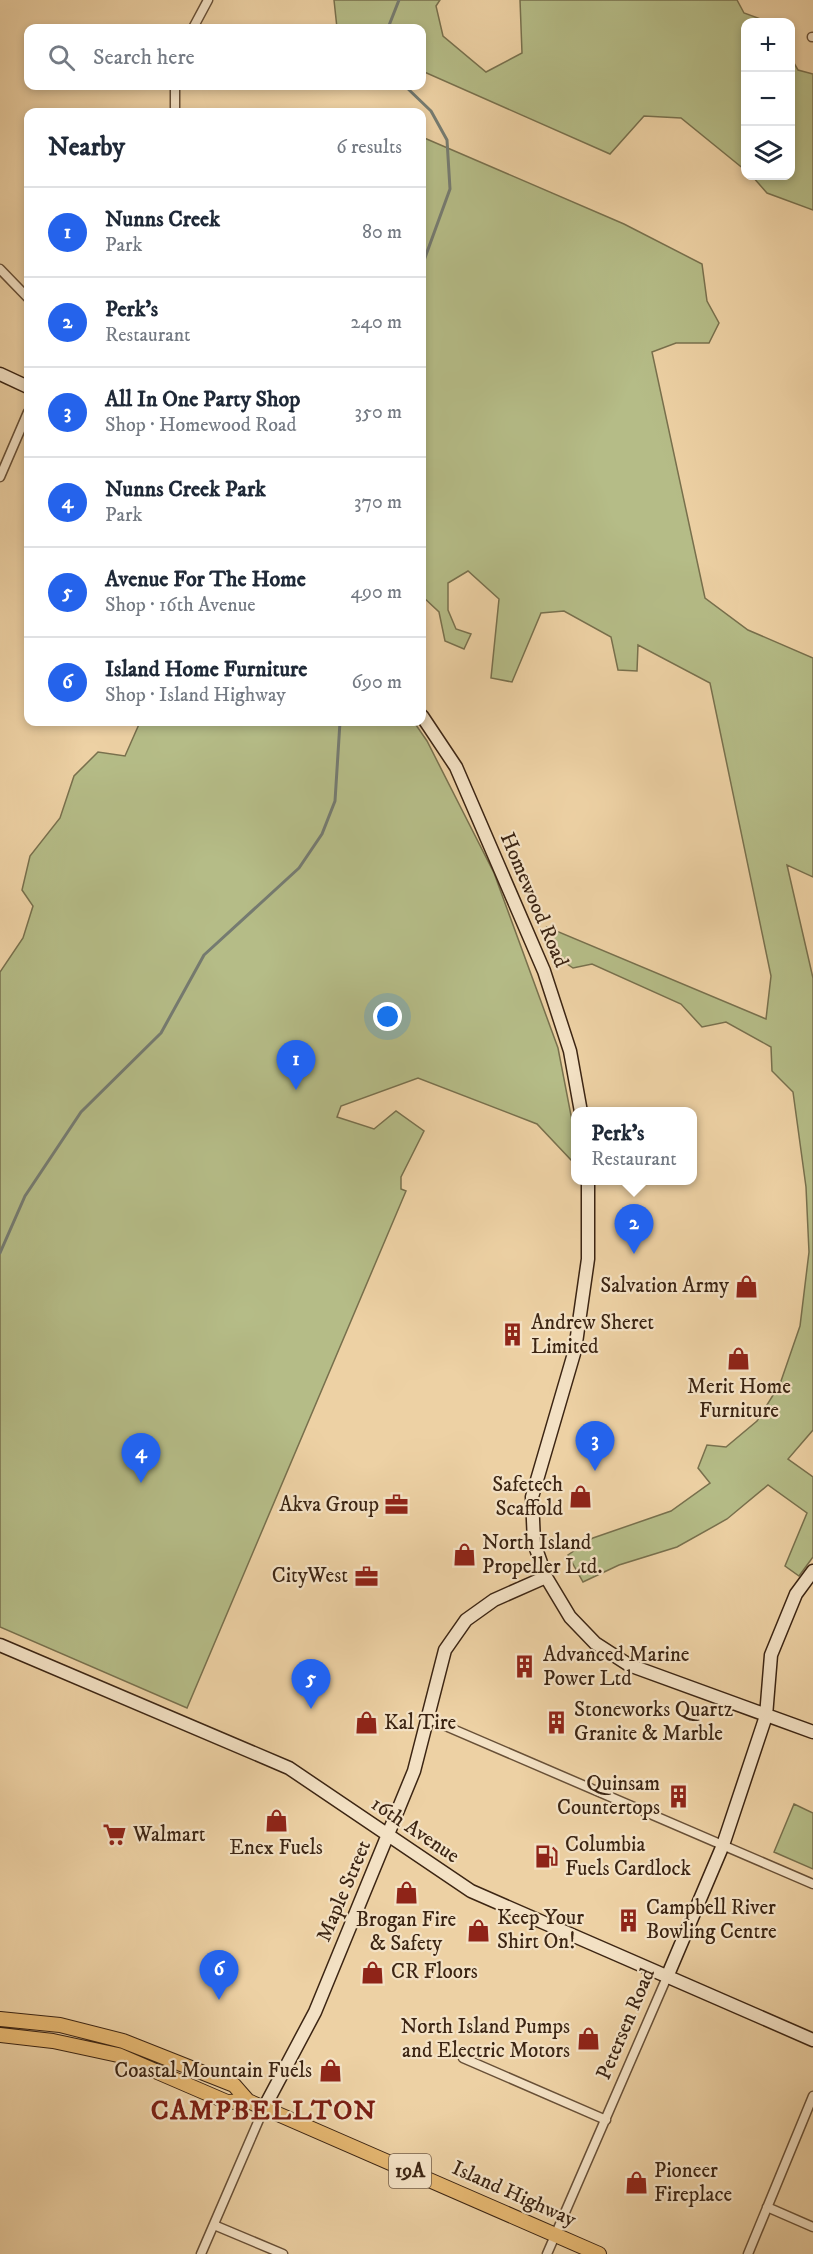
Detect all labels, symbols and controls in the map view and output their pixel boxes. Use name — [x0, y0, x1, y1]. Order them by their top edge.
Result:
map controls — [741, 18, 795, 180]
button: + — [741, 18, 795, 72]
search box — [24, 24, 426, 90]
icon: search — [45, 41, 78, 74]
text: Search here — [93, 44, 195, 71]
button: − — [741, 72, 795, 126]
button: layers — [741, 126, 795, 180]
text: Nearby — [48, 131, 125, 164]
text: 6 results — [336, 135, 402, 160]
text: Nunns Creek — [105, 206, 220, 233]
text: 1 — [64, 220, 71, 245]
text: 80 m — [362, 220, 402, 245]
text: Park — [105, 233, 142, 258]
text: Perk's — [105, 296, 158, 323]
text: 2 — [63, 310, 72, 335]
text: 240 m — [351, 310, 402, 335]
text: Restaurant — [105, 323, 190, 348]
text: All In One Party Shop — [105, 386, 300, 413]
text: 3 — [64, 400, 71, 425]
text: 350 m — [355, 400, 402, 425]
text: Shop · Homewood Road — [105, 413, 296, 438]
text: Nunns Creek Park — [105, 476, 266, 503]
text: 4 — [62, 490, 73, 515]
text: 370 m — [354, 490, 402, 515]
text: Park — [105, 503, 142, 528]
text: Avenue For The Home — [105, 566, 306, 593]
text: 5 — [63, 580, 72, 605]
text: 490 m — [350, 580, 402, 605]
text: Shop · 16th Avenue — [105, 593, 256, 618]
text: Island Home Furniture — [105, 656, 307, 683]
text: 6 — [62, 670, 73, 695]
text: 690 m — [352, 670, 402, 695]
text: Shop · Island Highway — [105, 683, 286, 708]
street label: Homewood Road — [494, 829, 574, 972]
your location — [373, 1002, 402, 1031]
pin: 1 — [276, 1040, 316, 1090]
popup — [571, 1107, 697, 1185]
text: Perk's — [591, 1120, 644, 1147]
text: Restaurant — [591, 1147, 677, 1172]
pin: 2 — [614, 1204, 654, 1254]
place label: Salvation Army — [600, 1273, 730, 1299]
shop icon: Salvation Army — [734, 1273, 760, 1299]
place label: Andrew Sheret Limited — [531, 1310, 654, 1360]
building icon: Andrew Sheret Limited — [500, 1322, 526, 1348]
shop icon: Merit Home Furniture — [726, 1346, 752, 1372]
place label: Merit Home Furniture — [687, 1374, 791, 1424]
pin: 3 — [576, 1422, 614, 1471]
pin: 4 — [122, 1434, 160, 1483]
place label: Safetech Scaffold — [492, 1472, 564, 1522]
shop icon: Safetech Scaffold — [568, 1484, 594, 1510]
place label: Akva Group — [279, 1492, 379, 1518]
office icon: Akva Group — [384, 1492, 410, 1518]
place label: North Island Propeller Ltd. — [482, 1530, 603, 1580]
shop icon: North Island Propeller Ltd. — [451, 1542, 477, 1568]
place label: CityWest — [272, 1563, 348, 1589]
office icon: CityWest — [353, 1563, 379, 1589]
place label: Advanced Marine Power Ltd — [543, 1642, 690, 1692]
building icon: Advanced Marine Power Ltd — [512, 1654, 538, 1680]
pin: 5 — [292, 1660, 330, 1709]
place label: Stoneworks Quartz Granite & Marble — [574, 1697, 733, 1747]
building icon: Stoneworks Quartz Granite & Marble — [543, 1709, 569, 1735]
shop icon: Kal Tire — [353, 1710, 379, 1736]
place label: Kal Tire — [384, 1710, 457, 1736]
place label: Quinsam Countertops — [557, 1771, 660, 1821]
building icon: Quinsam Countertops — [665, 1783, 691, 1809]
street label: 16th Avenue — [366, 1791, 465, 1869]
shop icon: Enex Fuels — [263, 1807, 289, 1833]
supermarket icon: Walmart — [102, 1822, 128, 1848]
place label: Walmart — [132, 1822, 206, 1848]
place label: Columbia Fuels Cardlock — [565, 1832, 692, 1882]
place label: Enex Fuels — [229, 1835, 323, 1861]
street label: Maple Street — [311, 1836, 377, 1946]
fuel station icon: Columbia Fuels Cardlock — [534, 1844, 560, 1870]
shop icon: Brogan Fire & Safety — [393, 1879, 419, 1905]
place label: Campbell River Bowling Centre — [646, 1895, 777, 1945]
place label: Keep Your Shirt On! — [497, 1905, 584, 1955]
place label: Brogan Fire & Safety — [356, 1907, 457, 1957]
building icon: Campbell River Bowling Centre — [615, 1907, 641, 1933]
shop icon: Keep Your Shirt On! — [466, 1917, 492, 1943]
pin: 6 — [200, 1950, 238, 2000]
shop icon: CR Floors — [360, 1959, 386, 1985]
place label: CR Floors — [391, 1959, 478, 1985]
street label: Petersen Road — [591, 1964, 661, 2084]
place label: North Island Pumps and Electric Motors — [401, 2014, 570, 2064]
shop icon: North Island Pumps and Electric Motors — [575, 2026, 601, 2052]
place label: Coastal Mountain Fuels — [114, 2058, 312, 2084]
shop icon: Coastal Mountain Fuels — [317, 2058, 343, 2084]
district label: CAMPBELLTON — [151, 2094, 377, 2128]
road number: 19A — [389, 2154, 431, 2188]
street label: Island Highway — [448, 2155, 581, 2233]
place label: Pioneer Fireplace — [654, 2158, 733, 2208]
shop icon: Pioneer Fireplace — [623, 2170, 649, 2196]

